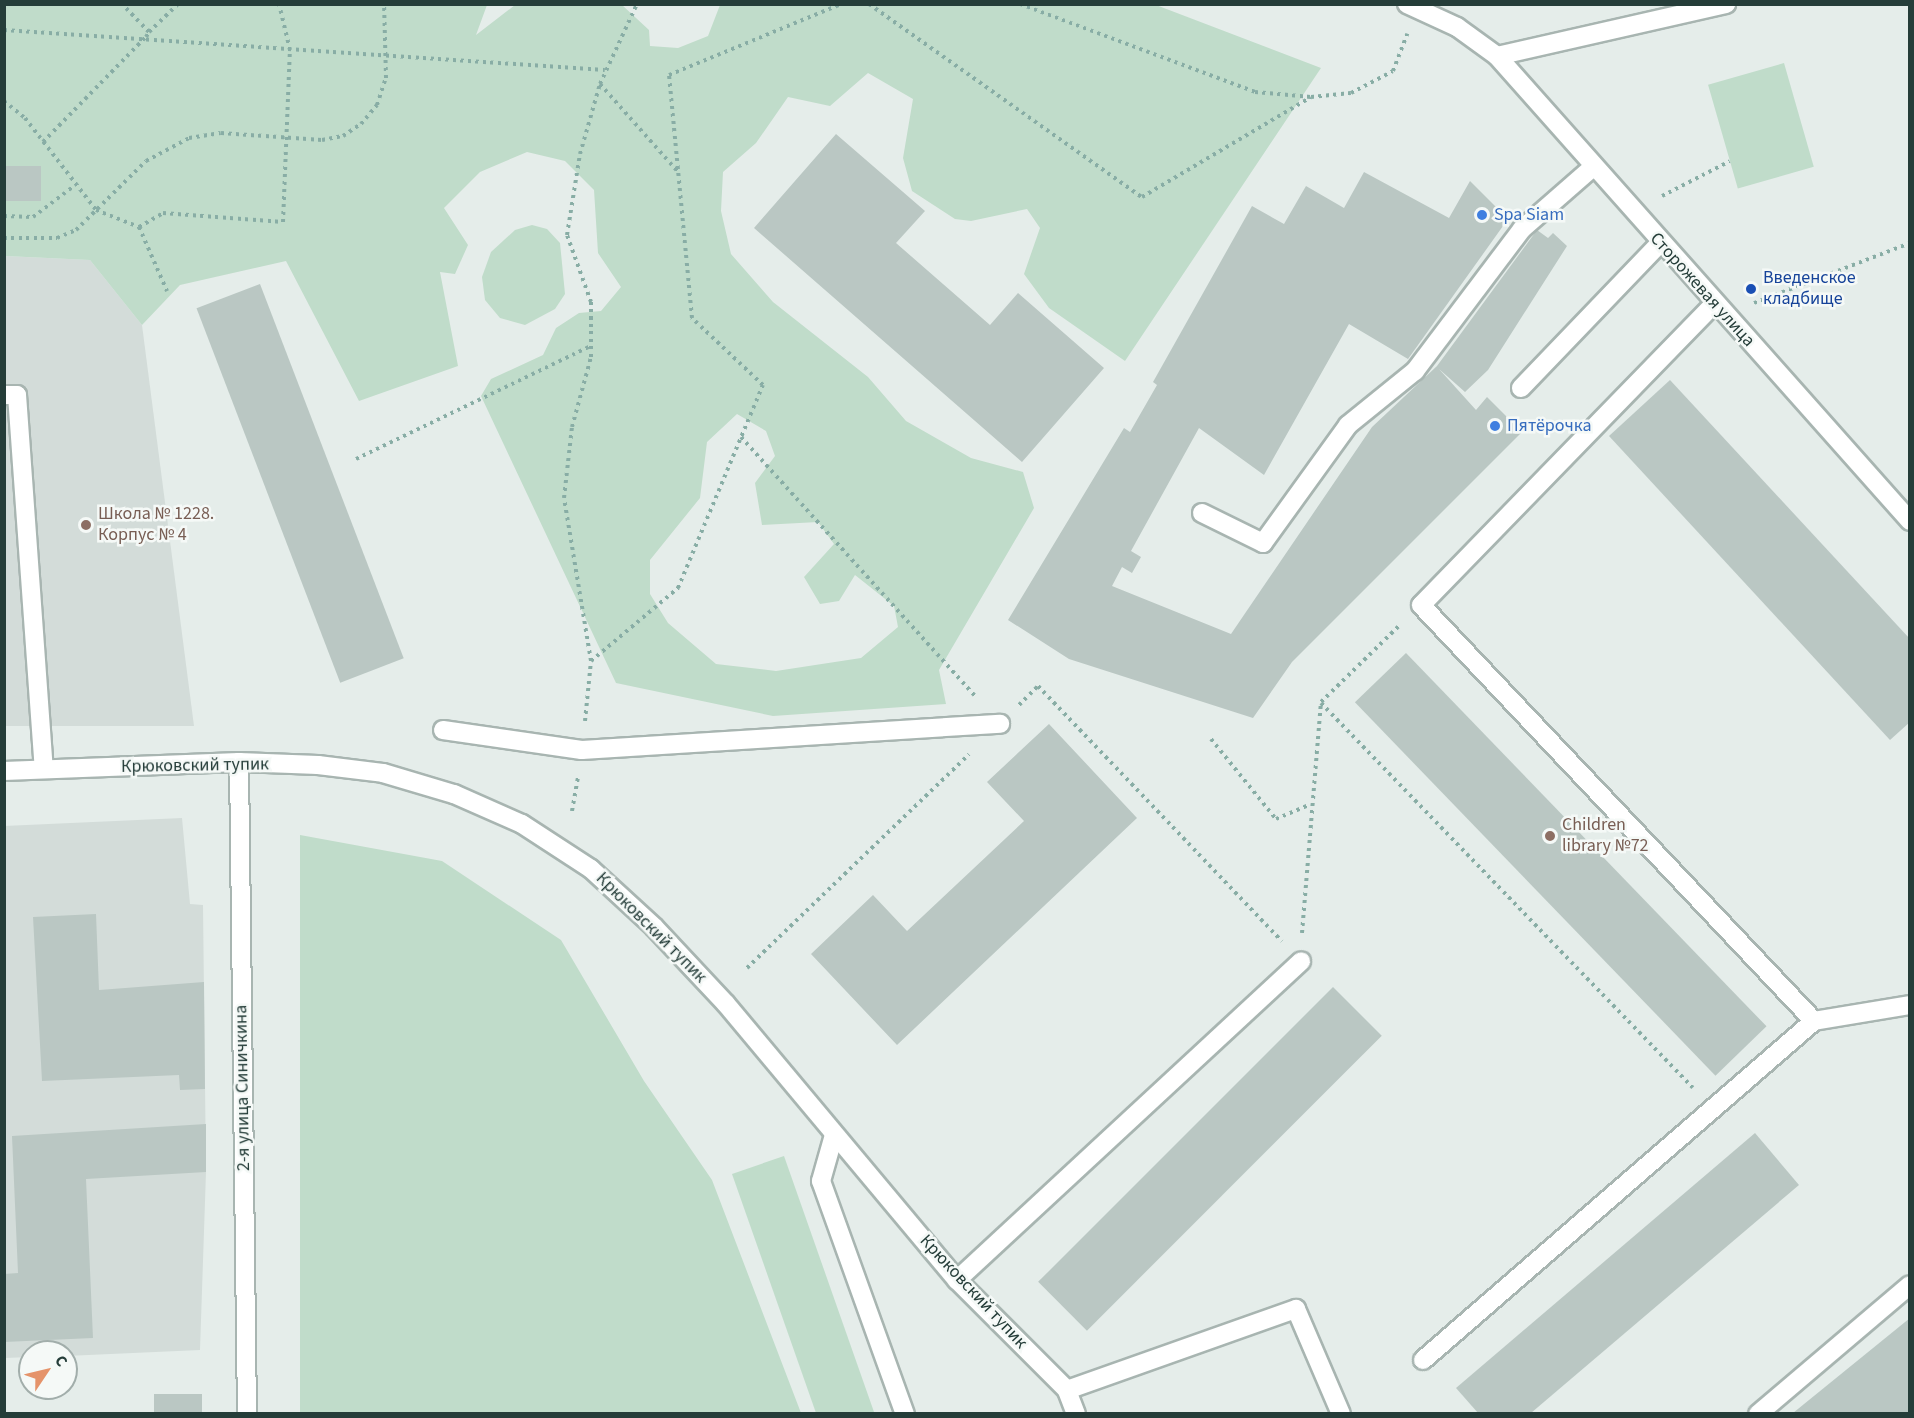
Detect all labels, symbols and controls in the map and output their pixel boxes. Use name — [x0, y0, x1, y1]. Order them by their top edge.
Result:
place label: Spa Siam — [1494, 204, 1564, 226]
marker: Spa Siam — [1475, 208, 1489, 222]
street label: Сторожевая улица — [1645, 228, 1759, 352]
place label: Введенское кладбище — [1763, 268, 1856, 310]
marker: Введенское кладбище — [1744, 282, 1758, 296]
place label: Пятёрочка — [1507, 415, 1592, 437]
marker: Пятёрочка — [1488, 419, 1502, 433]
place label: Школа № 1228. Корпус № 4 — [98, 504, 214, 546]
marker: Школа № 1228. Корпус № 4 — [79, 518, 93, 532]
street label: Крюковский тупик — [121, 754, 269, 778]
place label: Children library №72 — [1562, 815, 1649, 858]
marker: Children library №72 — [1543, 829, 1557, 843]
street label: Крюковский тупик — [591, 868, 711, 988]
street label: 2-я улица Синичкина — [231, 1005, 255, 1171]
street label: Крюковский тупик — [915, 1231, 1031, 1353]
north arrow — [18, 1340, 78, 1400]
text: С — [49, 1351, 73, 1371]

